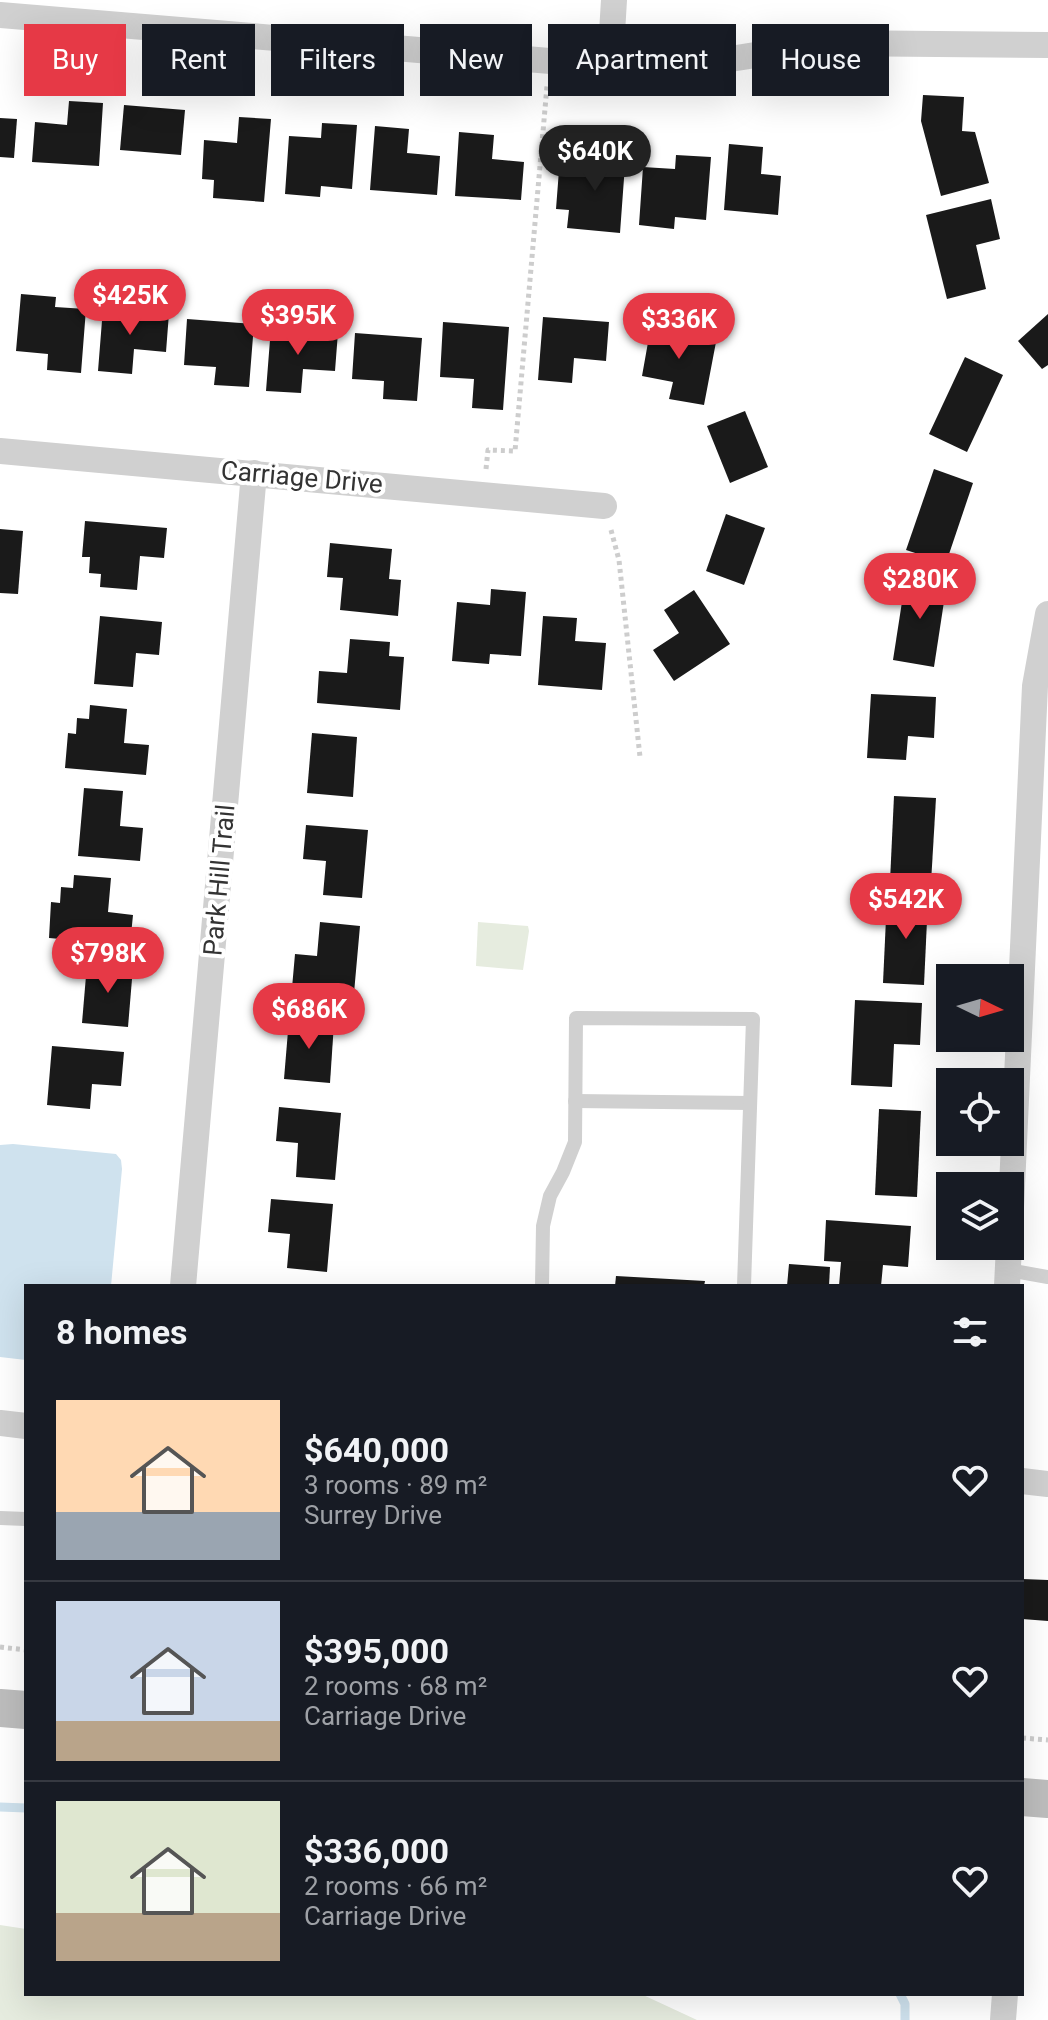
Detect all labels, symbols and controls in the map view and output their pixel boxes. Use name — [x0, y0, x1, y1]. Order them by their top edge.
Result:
chip: Buy — [24, 24, 126, 96]
chip: Rent — [142, 24, 255, 96]
chip: Filters — [271, 24, 404, 96]
chip: New — [420, 24, 532, 96]
chip: Apartment — [548, 24, 736, 96]
chip: House — [752, 24, 889, 96]
pin: $640K — [539, 125, 651, 193]
text: $640K — [557, 136, 633, 166]
pin: $425K — [74, 269, 186, 337]
text: $425K — [92, 280, 168, 310]
pin: $395K — [242, 289, 354, 357]
pin: $336K — [623, 293, 735, 361]
text: $395K — [260, 300, 336, 330]
text: $336K — [641, 304, 717, 334]
street label: Carriage Drive — [220, 455, 384, 499]
pin: $280K — [864, 553, 976, 621]
text: $280K — [882, 564, 958, 594]
street label: Park Hill Trail — [197, 803, 241, 957]
pin: $542K — [850, 873, 962, 941]
text: $542K — [868, 884, 944, 914]
pin: $798K — [52, 927, 164, 995]
text: $798K — [70, 938, 146, 968]
north arrow — [936, 964, 1024, 1052]
map controls — [936, 964, 1024, 1260]
pin: $686K — [253, 983, 365, 1051]
text: $686K — [271, 994, 347, 1024]
button: locate — [936, 1068, 1024, 1156]
button: layers — [936, 1172, 1024, 1260]
icon: filters — [948, 1310, 992, 1354]
text: 8 homes — [56, 1312, 187, 1352]
text: $640,000 — [304, 1430, 449, 1470]
icon: home — [120, 1432, 216, 1528]
icon: heart — [948, 1458, 992, 1502]
text: 3 rooms · 89 m² — [304, 1470, 487, 1500]
text: Surrey Drive — [304, 1500, 442, 1530]
text: $395,000 — [304, 1631, 449, 1671]
icon: home — [120, 1633, 216, 1729]
icon: heart — [948, 1659, 992, 1703]
text: 2 rooms · 68 m² — [304, 1671, 487, 1701]
text: Carriage Drive — [304, 1701, 466, 1731]
text: $336,000 — [304, 1831, 449, 1871]
icon: home — [120, 1833, 216, 1929]
icon: heart — [948, 1859, 992, 1903]
text: 2 rooms · 66 m² — [304, 1871, 487, 1901]
text: Carriage Drive — [304, 1901, 466, 1931]

